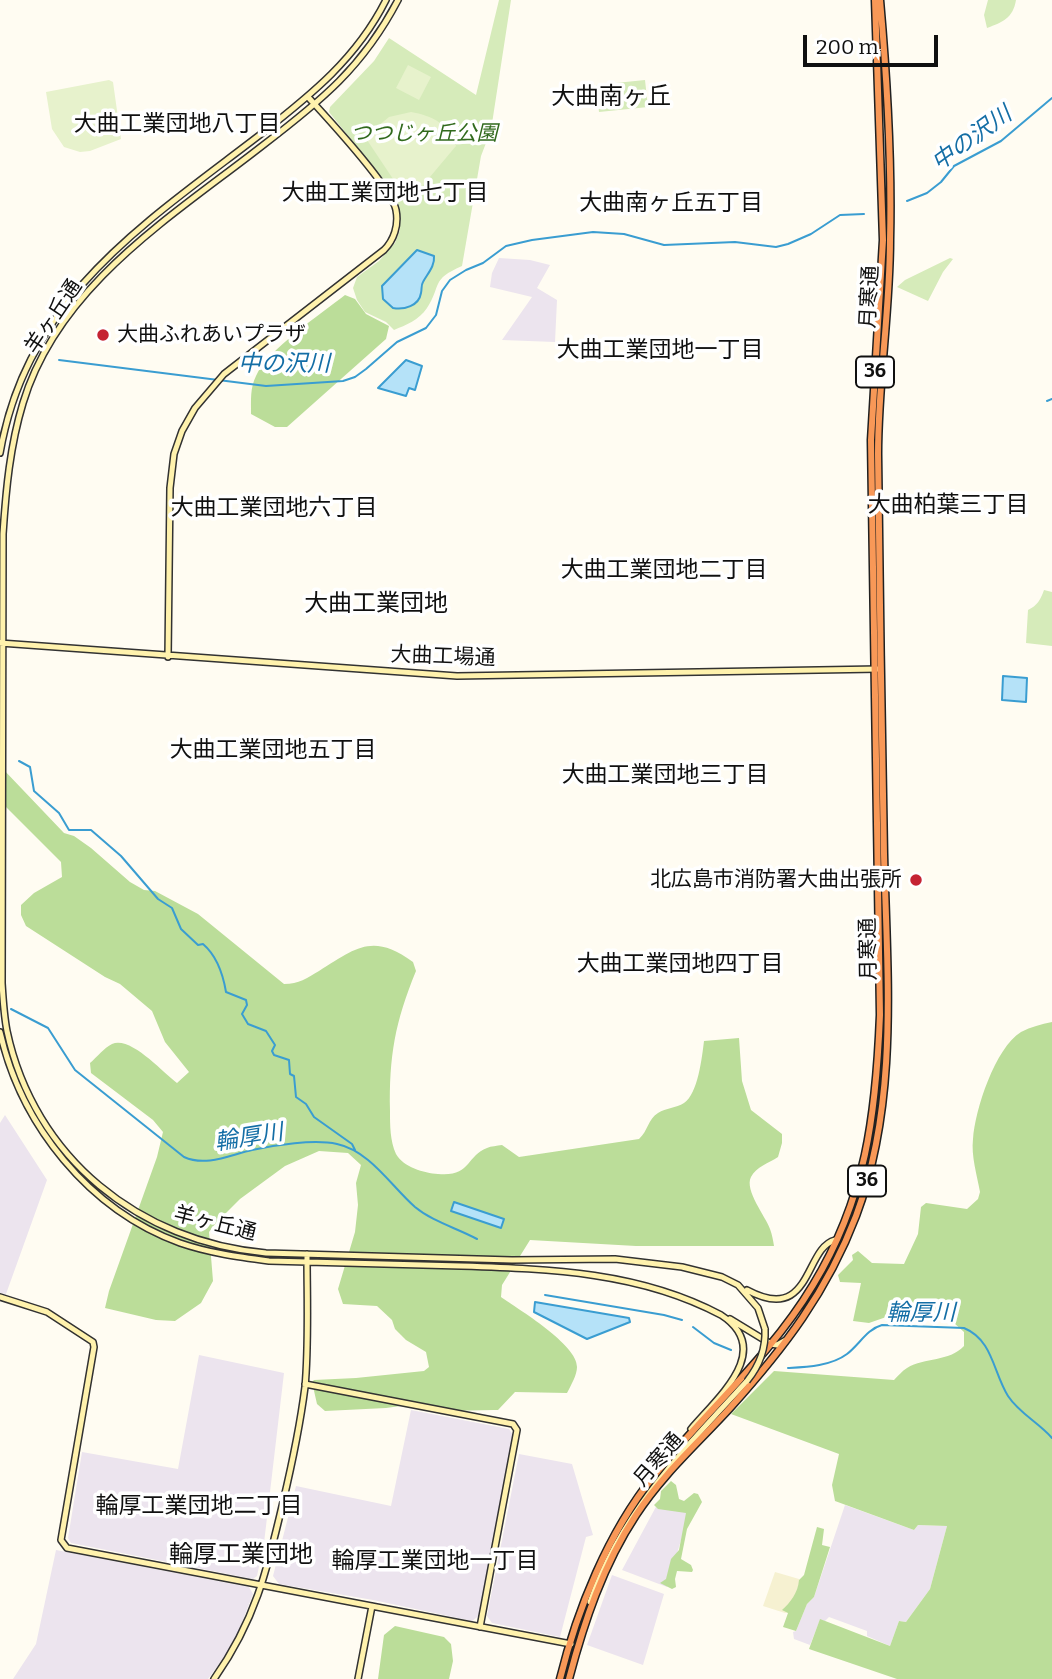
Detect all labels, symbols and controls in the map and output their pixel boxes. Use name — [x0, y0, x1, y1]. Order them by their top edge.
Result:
scale bar — [807, 21, 942, 65]
text: 200 m — [816, 34, 879, 60]
district label: 大曲南ヶ丘 — [551, 83, 671, 111]
water label: 中の沢川 — [927, 101, 1017, 177]
district label: 大曲工業団地八丁目 — [74, 111, 280, 139]
park label: つつじヶ丘公園 — [351, 121, 497, 147]
district label: 大曲工業団地七丁目 — [282, 180, 488, 208]
district label: 大曲南ヶ丘五丁目 — [579, 190, 763, 218]
street label: 月寒通 — [856, 265, 884, 329]
street label: 羊ヶ丘通 — [20, 275, 88, 359]
place label: 大曲ふれあいプラザ — [117, 322, 306, 348]
marker: 大曲ふれあいプラザ — [95, 327, 111, 343]
district label: 大曲工業団地一丁目 — [557, 337, 763, 365]
water label: 中の沢川 — [238, 351, 330, 379]
road number: 36 — [856, 356, 894, 388]
district label: 大曲柏葉三丁目 — [868, 492, 1028, 520]
district label: 大曲工業団地六丁目 — [171, 495, 377, 523]
district label: 大曲工業団地二丁目 — [561, 557, 767, 585]
district label: 大曲工業団地 — [304, 590, 448, 618]
street label: 大曲工場通 — [390, 643, 496, 671]
district label: 大曲工業団地五丁目 — [170, 737, 376, 765]
district label: 大曲工業団地三丁目 — [562, 762, 768, 790]
place label: 北広島市消防署大曲出張所 — [650, 867, 902, 893]
marker: 北広島市消防署大曲出張所 — [908, 872, 924, 888]
street label: 月寒通 — [856, 917, 882, 981]
district label: 大曲工業団地四丁目 — [577, 951, 783, 979]
water label: 輪厚川 — [213, 1119, 285, 1157]
road number: 36 — [848, 1166, 886, 1196]
street label: 羊ヶ丘通 — [171, 1202, 259, 1246]
water label: 輪厚川 — [887, 1300, 955, 1328]
street label: 月寒通 — [629, 1428, 689, 1492]
district label: 輪厚工業団地二丁目 — [96, 1493, 302, 1521]
district label: 輪厚工業団地 — [169, 1541, 313, 1569]
district label: 輪厚工業団地一丁目 — [332, 1548, 538, 1576]

